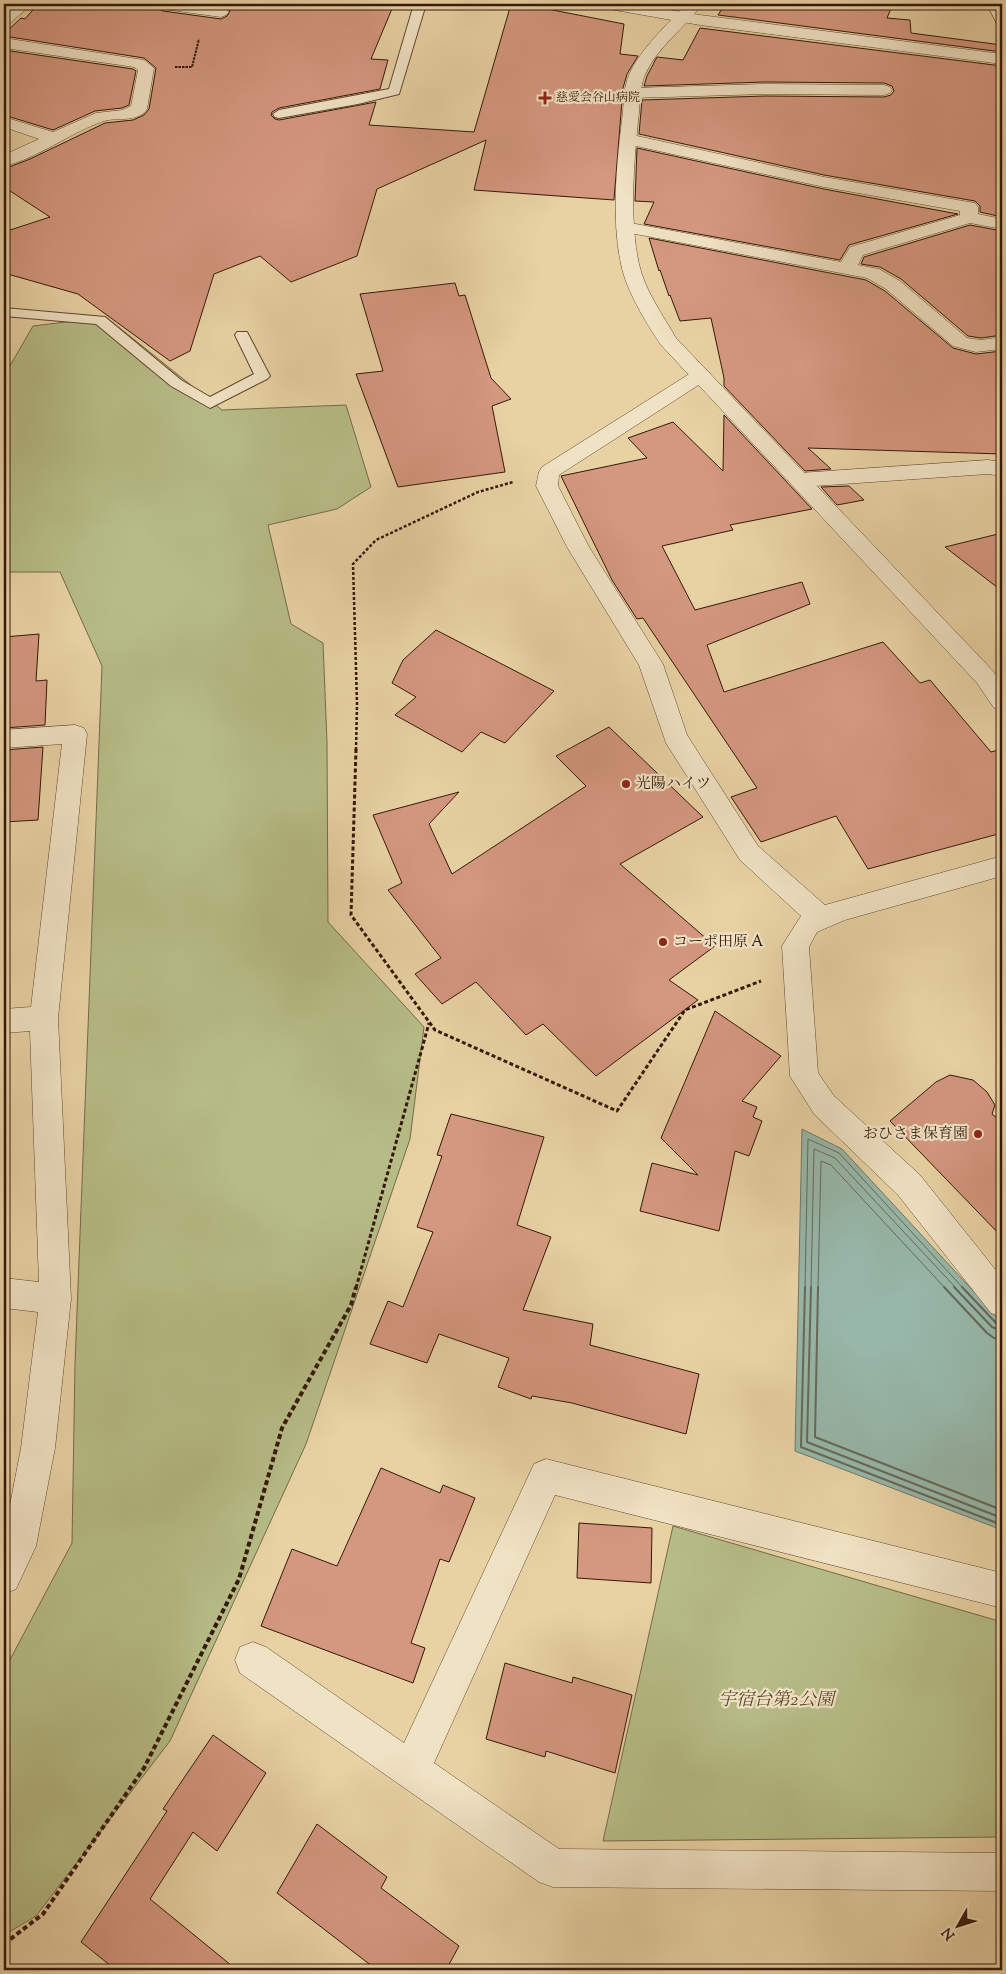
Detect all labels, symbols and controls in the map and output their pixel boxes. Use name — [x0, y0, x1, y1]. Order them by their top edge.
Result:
place label: 慈愛会谷山病院 — [556, 89, 640, 107]
marker: 慈愛会谷山病院 — [538, 91, 552, 105]
place label: 光陽ハイツ — [636, 774, 711, 795]
marker: 光陽ハイツ — [620, 778, 632, 790]
place label: コーポ田原 A — [673, 932, 763, 953]
marker: コーポ田原 A — [657, 936, 669, 948]
place label: おひさま保育園 — [863, 1124, 968, 1145]
marker: おひさま保育園 — [972, 1128, 984, 1140]
park label: 宇宿台第2公園 — [718, 1688, 837, 1714]
north arrow — [934, 1902, 984, 1952]
text: N — [938, 1922, 961, 1944]

